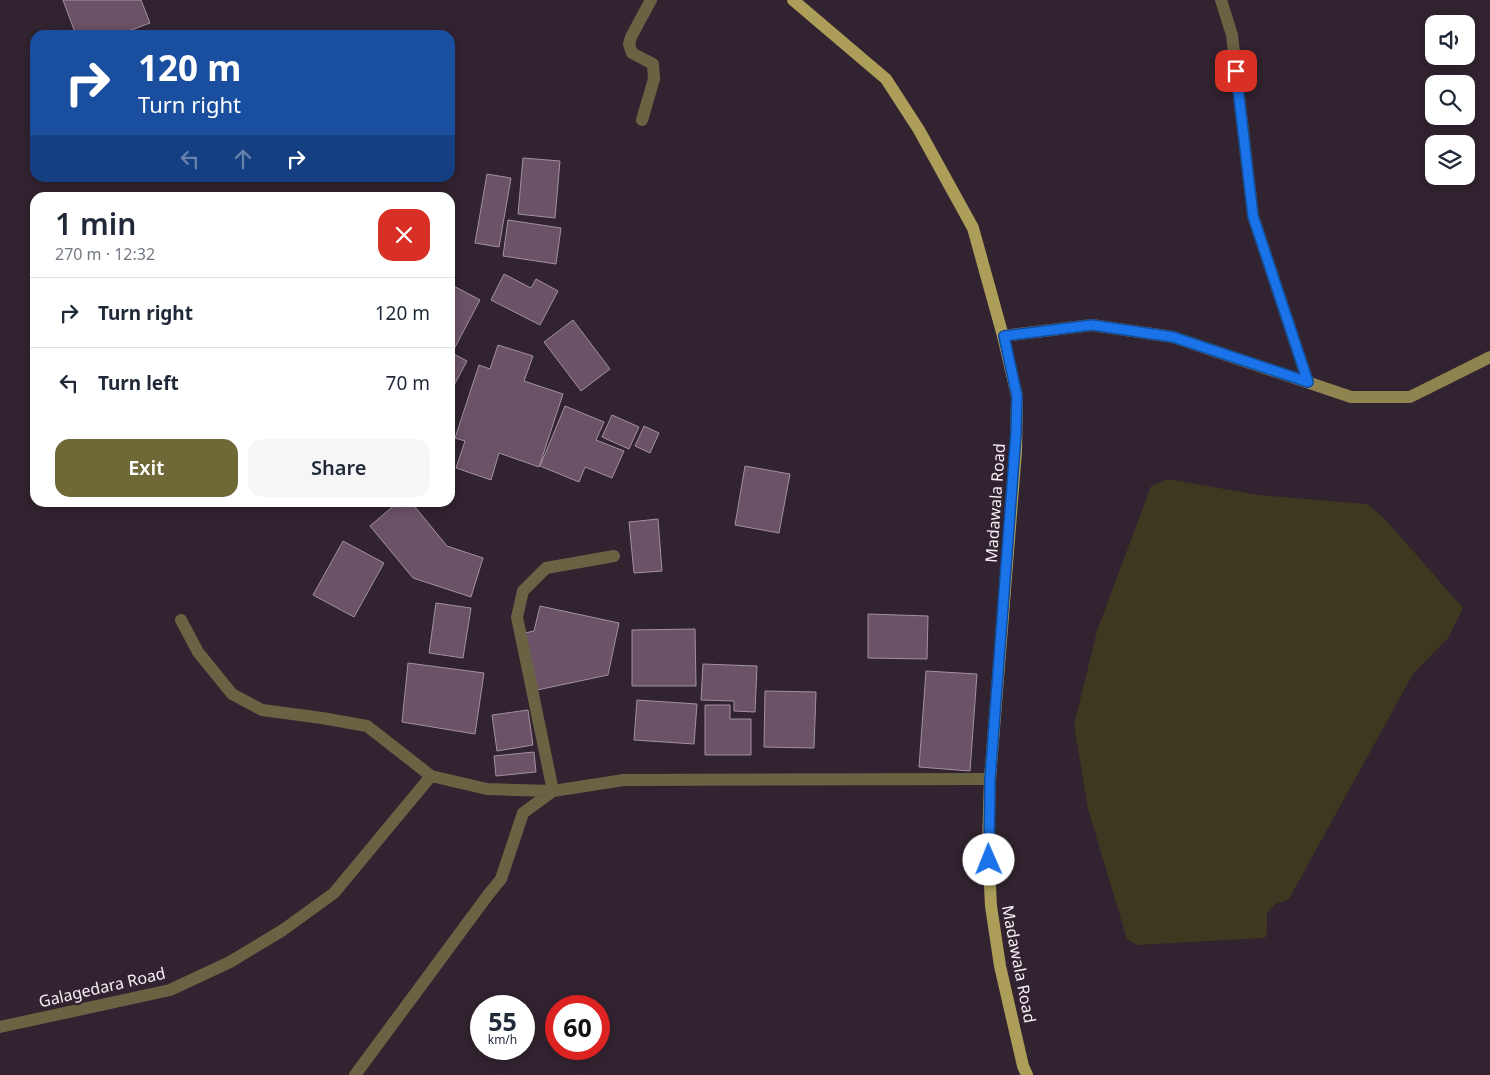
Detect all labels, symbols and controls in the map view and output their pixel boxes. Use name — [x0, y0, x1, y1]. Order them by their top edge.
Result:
map controls — [1425, 15, 1475, 185]
button: sound — [1425, 15, 1475, 65]
text: 120 m — [138, 44, 241, 91]
icon: right — [55, 50, 120, 115]
pin — [1215, 50, 1257, 92]
icon: arrive — [1222, 57, 1250, 85]
button: search — [1425, 75, 1475, 125]
text: Turn right — [138, 89, 241, 119]
button: layers — [1425, 135, 1475, 185]
icon: left — [176, 145, 204, 173]
icon: ahead — [229, 145, 257, 173]
icon: right — [282, 145, 310, 173]
text: 1 min — [55, 203, 136, 244]
button: close — [378, 209, 430, 261]
text: 270 m · 12:32 — [55, 243, 155, 265]
icon: right — [55, 299, 83, 327]
text: Turn right — [98, 300, 193, 326]
text: 120 m — [375, 300, 430, 326]
icon: left — [55, 369, 83, 397]
text: Turn left — [98, 370, 179, 396]
text: 70 m — [386, 370, 430, 396]
button: Exit — [55, 439, 238, 497]
button: Share — [248, 439, 430, 497]
street label: Madawala Road — [980, 443, 1010, 563]
position arrow — [962, 833, 1014, 885]
street label: Madawala Road — [997, 903, 1041, 1025]
street label: Galagedara Road — [37, 962, 167, 1012]
speed limit sign: 60 — [545, 995, 610, 1060]
text: 55 — [488, 1004, 517, 1038]
text: km/h — [488, 1031, 517, 1048]

